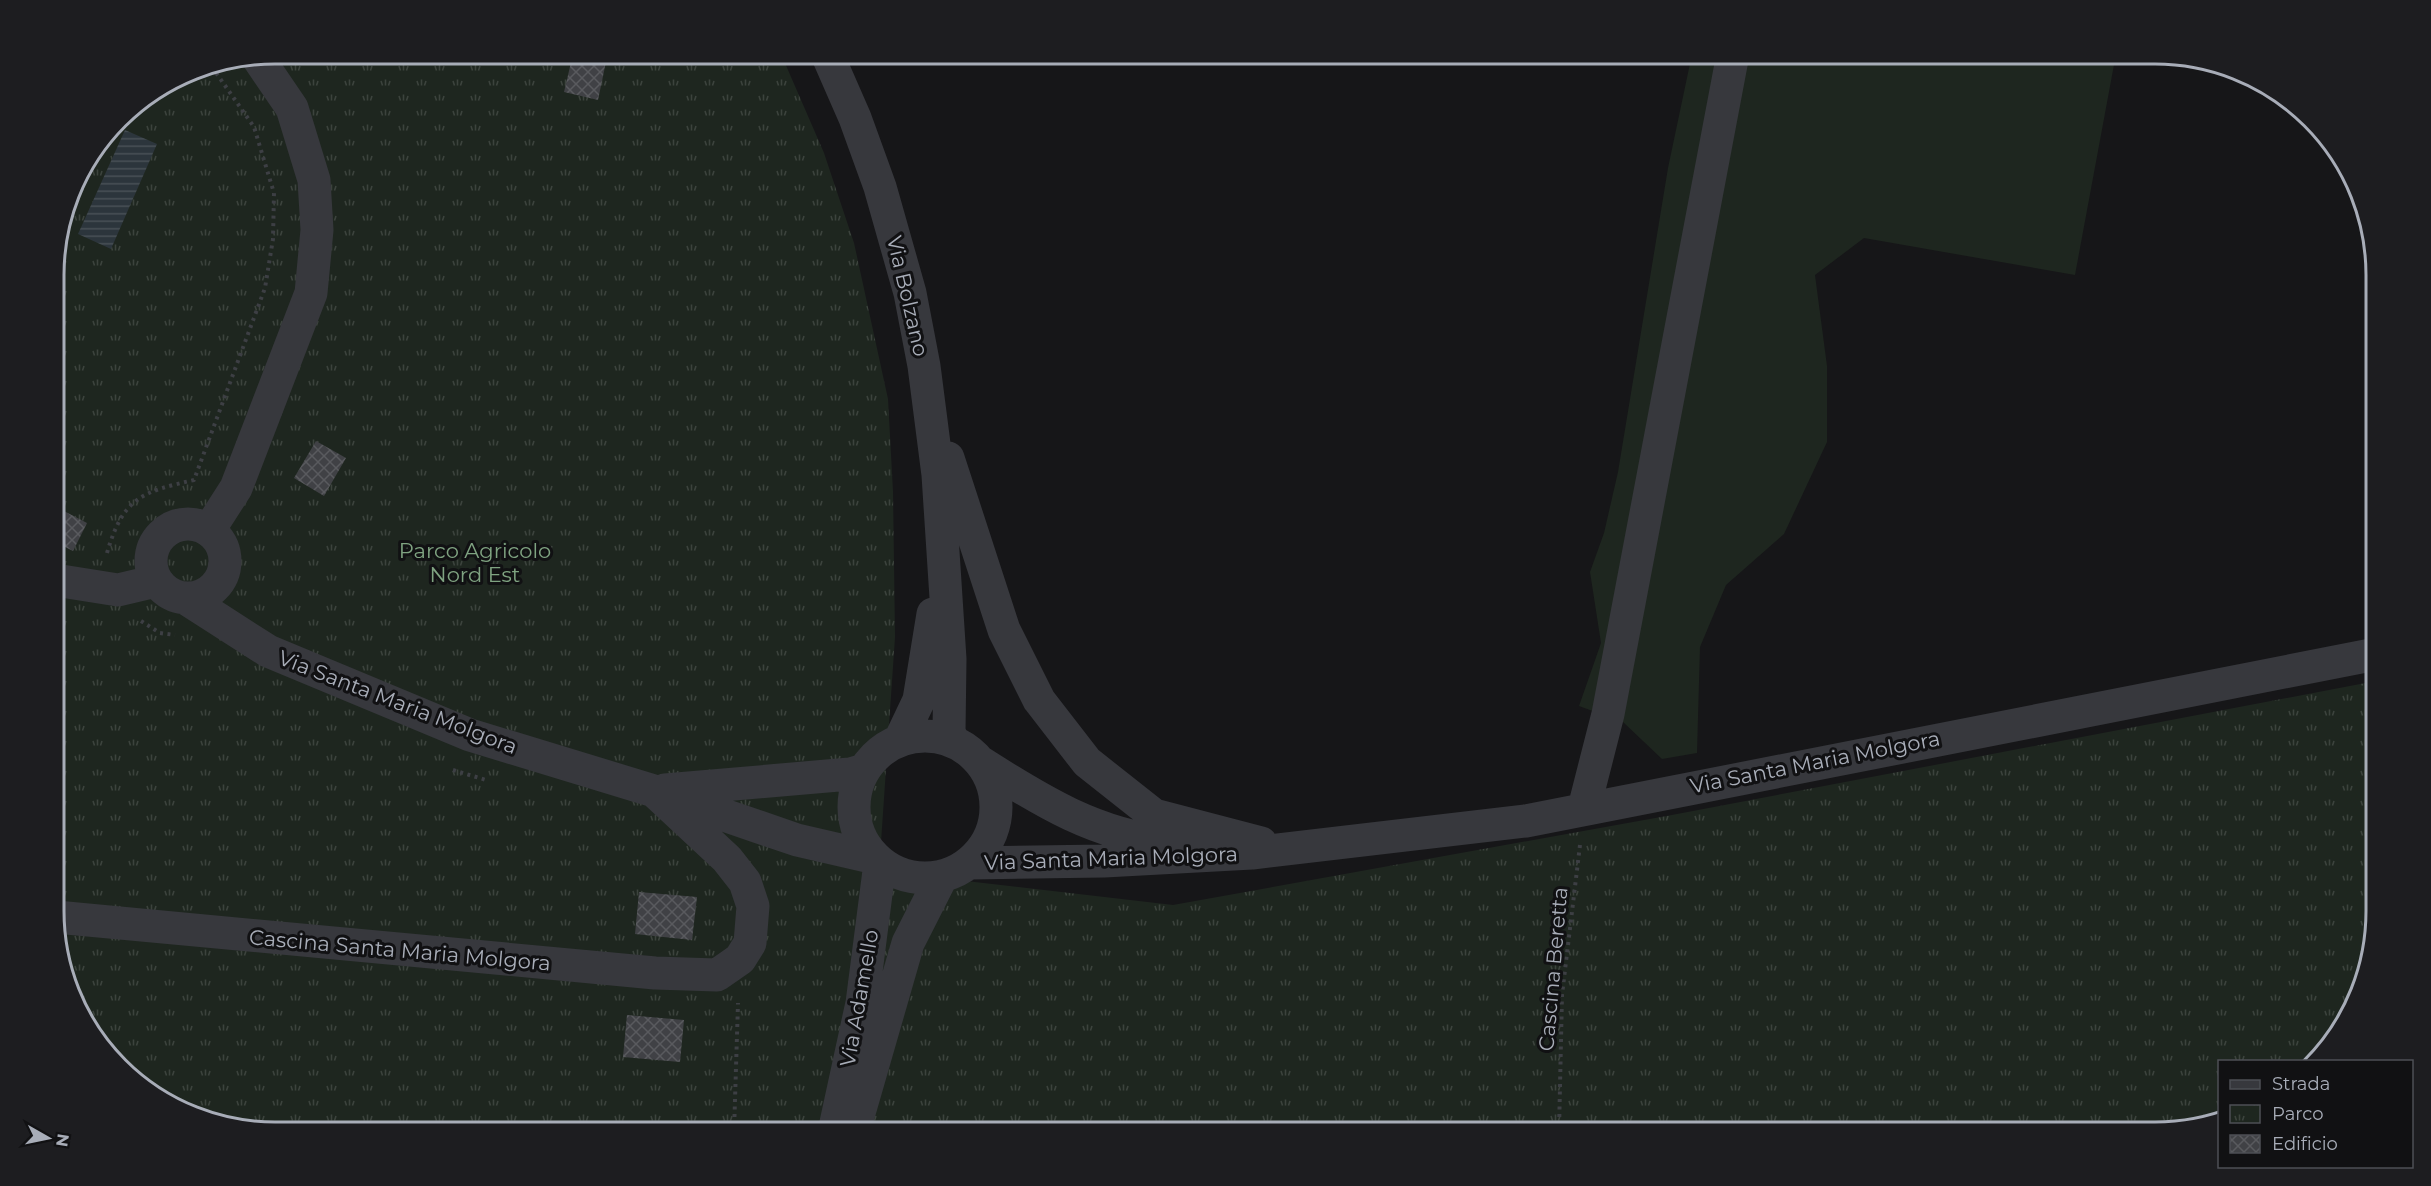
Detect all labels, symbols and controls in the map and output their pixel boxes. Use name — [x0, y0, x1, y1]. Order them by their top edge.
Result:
street label: Via Bolzano — [882, 233, 934, 359]
park label: Parco Agricolo Nord Est — [399, 538, 551, 587]
street label: Via Santa Maria Molgora — [275, 645, 521, 759]
street label: Via Santa Maria Molgora — [1688, 726, 1942, 798]
street label: Via Santa Maria Molgora — [984, 841, 1238, 875]
street label: Cascina Beretta — [1533, 886, 1573, 1052]
street label: Cascina Santa Maria Molgora — [248, 924, 552, 976]
street label: Via Adamello — [835, 927, 883, 1069]
legend — [2218, 1060, 2413, 1168]
text: Strada — [2272, 1073, 2330, 1095]
text: Parco — [2272, 1103, 2324, 1125]
north arrow — [18, 1108, 78, 1168]
text: N — [52, 1132, 73, 1148]
text: Edificio — [2272, 1133, 2338, 1155]

